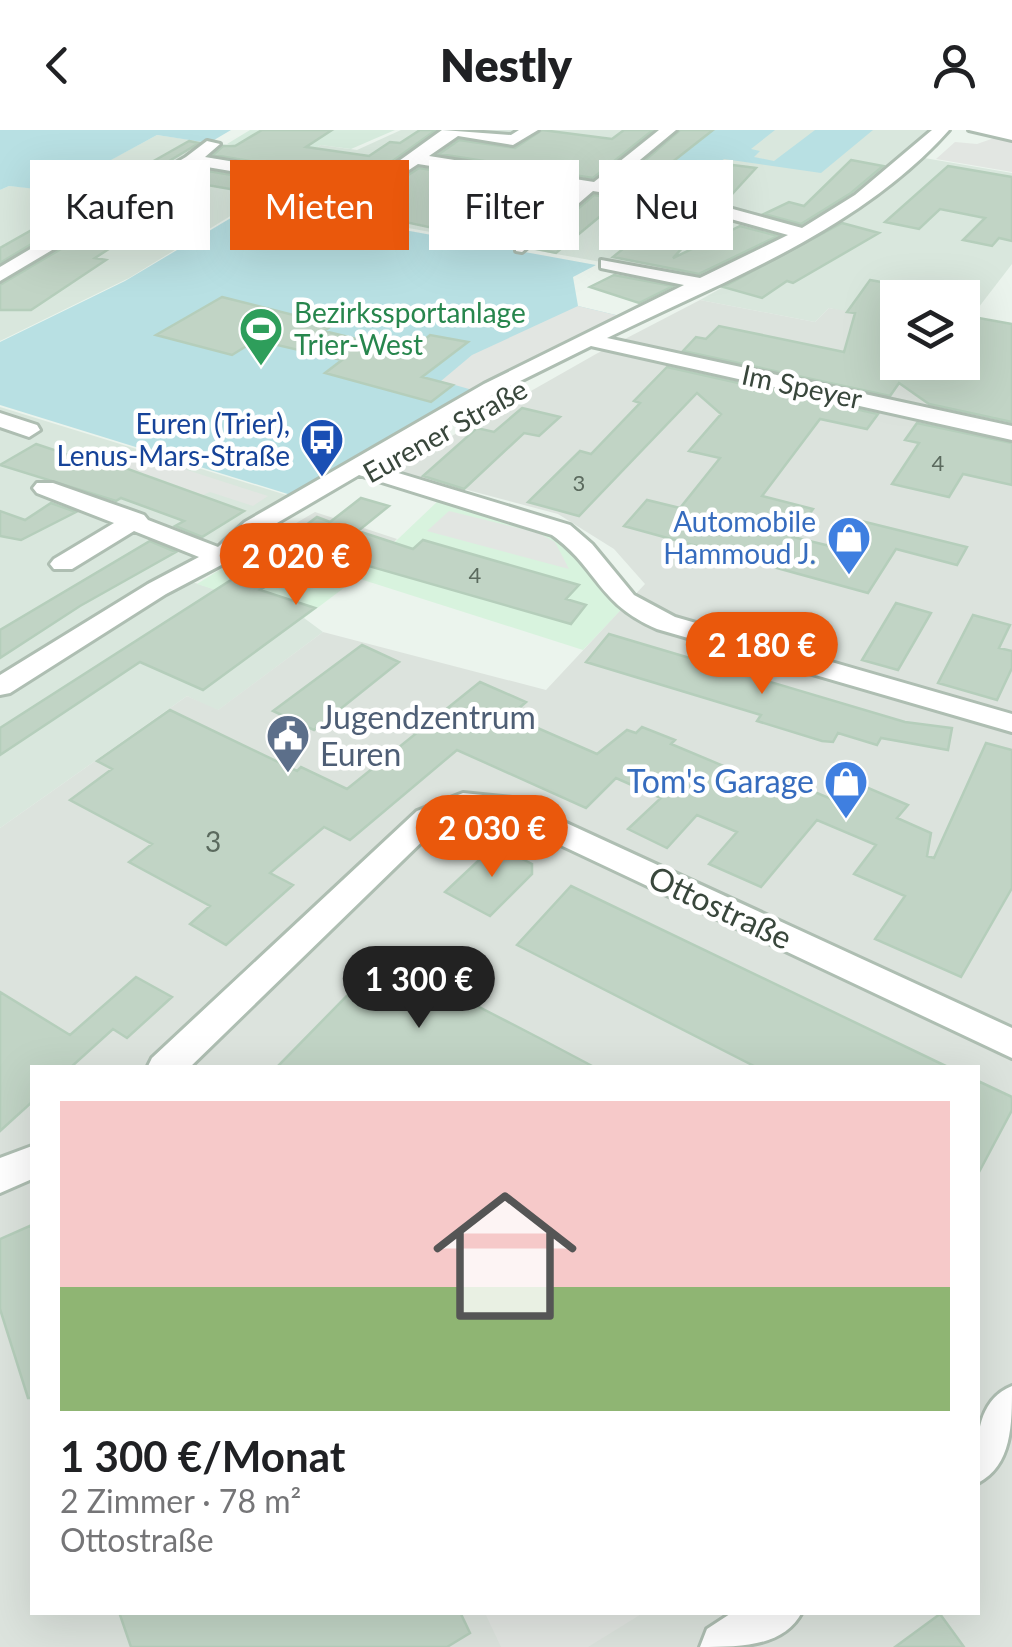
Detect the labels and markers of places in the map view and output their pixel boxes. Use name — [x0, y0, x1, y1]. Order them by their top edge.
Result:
place label: Bezirkssportanlage Trier-West — [294, 295, 526, 361]
sports icon: Bezirkssportanlage Trier-West — [238, 306, 284, 367]
place label: Euren (Trier), Lenus-Mars-Straße — [56, 406, 290, 472]
bus stop icon: Euren (Trier), Lenus-Mars-Straße — [299, 417, 345, 478]
place label: Automobile Hammoud J. — [663, 504, 816, 570]
shop icon: Automobile Hammoud J. — [826, 515, 872, 576]
pin: 2 020 € — [204, 523, 388, 608]
pin: 2 180 € — [670, 612, 854, 697]
place label: Jugendzentrum Euren — [320, 697, 536, 773]
public building icon: Jugendzentrum Euren — [265, 713, 311, 774]
shop icon: Tom's Garage — [823, 759, 869, 820]
place label: Tom's Garage — [627, 761, 814, 800]
pin: 2 030 € — [400, 795, 584, 880]
pin: 1 300 € — [327, 946, 511, 1031]

